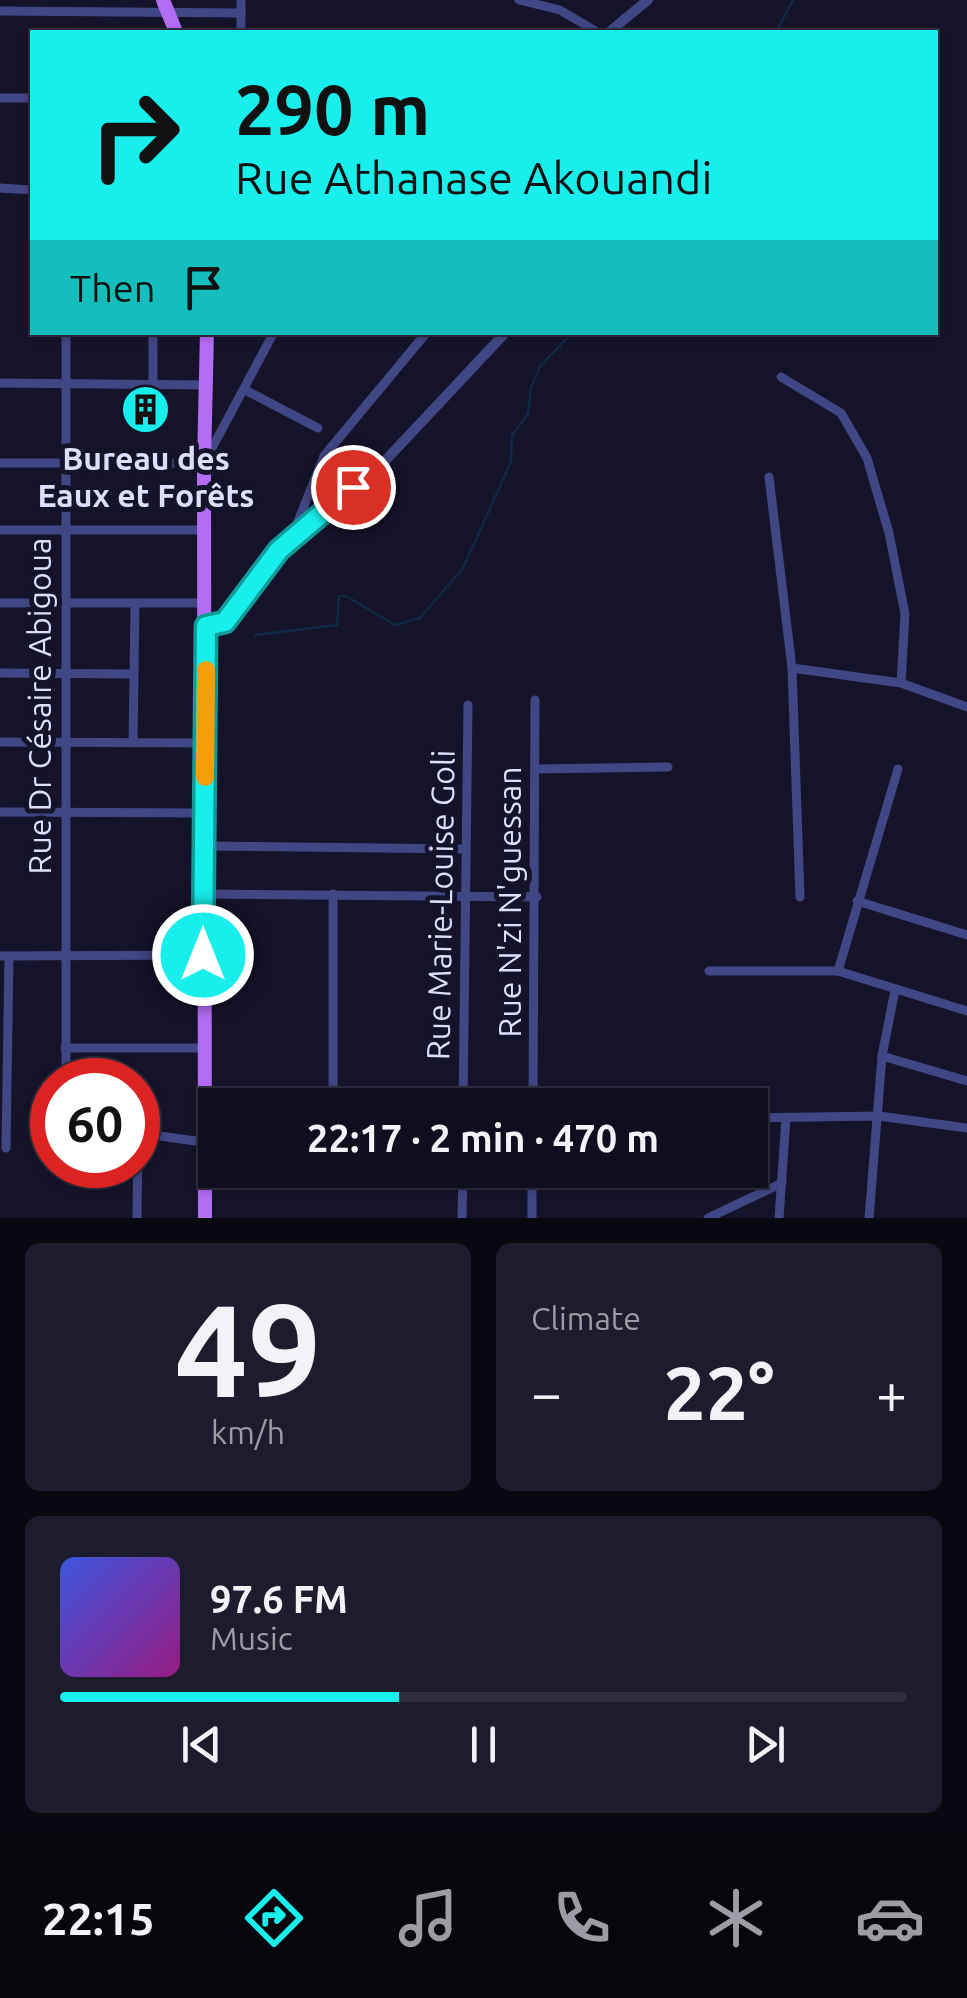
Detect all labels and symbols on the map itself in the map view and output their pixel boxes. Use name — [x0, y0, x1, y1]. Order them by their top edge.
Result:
building icon: Bureau des Eaux et Forêts — [120, 383, 172, 435]
place label: Bureau des Eaux et Forêts — [38, 440, 254, 513]
pin — [311, 445, 396, 530]
street label: Rue Dr Césaire Abigoua — [21, 538, 57, 874]
street label: Rue Marie-Louise Goli — [419, 750, 461, 1060]
street label: Rue N'zi N'guessan — [491, 767, 527, 1037]
position arrow — [151, 903, 255, 1007]
speed limit sign: 60 — [30, 1058, 160, 1188]

